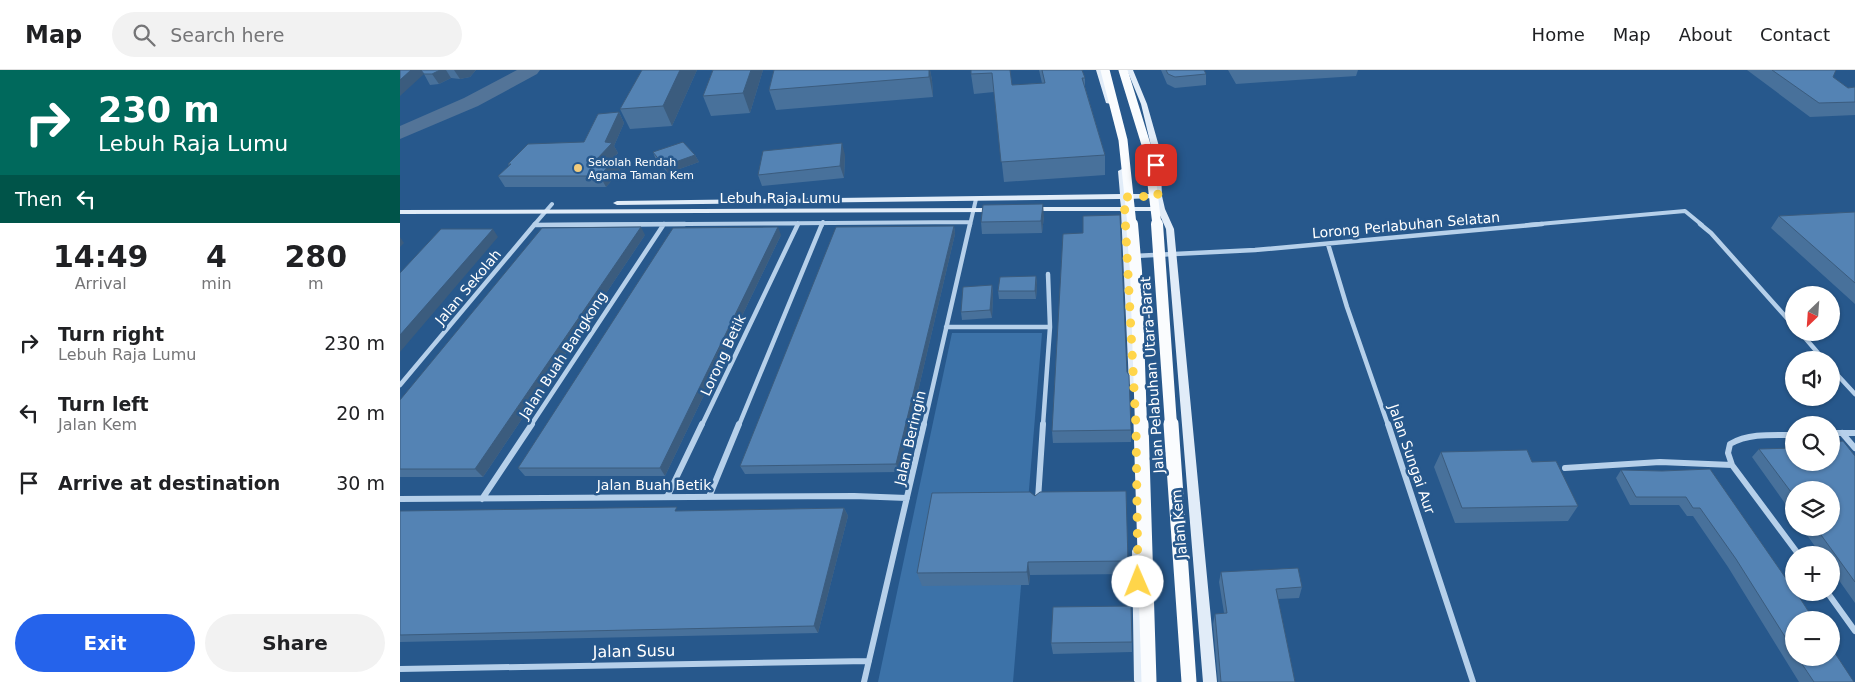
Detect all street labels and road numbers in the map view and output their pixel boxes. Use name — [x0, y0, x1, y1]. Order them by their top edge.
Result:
street label: Lebuh Raja Lumu — [719, 190, 841, 206]
street label: Lorong Perlabuhan Selatan — [1311, 209, 1501, 241]
street label: Jalan Sekolah — [431, 246, 504, 329]
street label: Jalan Pelabuhan Utara-Barat — [1137, 276, 1167, 475]
street label: Jalan Buah Bangkong — [515, 288, 610, 423]
street label: Lorong Betik — [697, 311, 749, 398]
street label: Jalan Beringin — [891, 389, 929, 488]
street label: Jalan Sungai Aur — [1385, 401, 1438, 516]
street label: Jalan Buah Betik — [596, 477, 712, 493]
street label: Jalan Kem — [1168, 489, 1190, 560]
street label: Jalan Susu — [591, 641, 676, 661]

